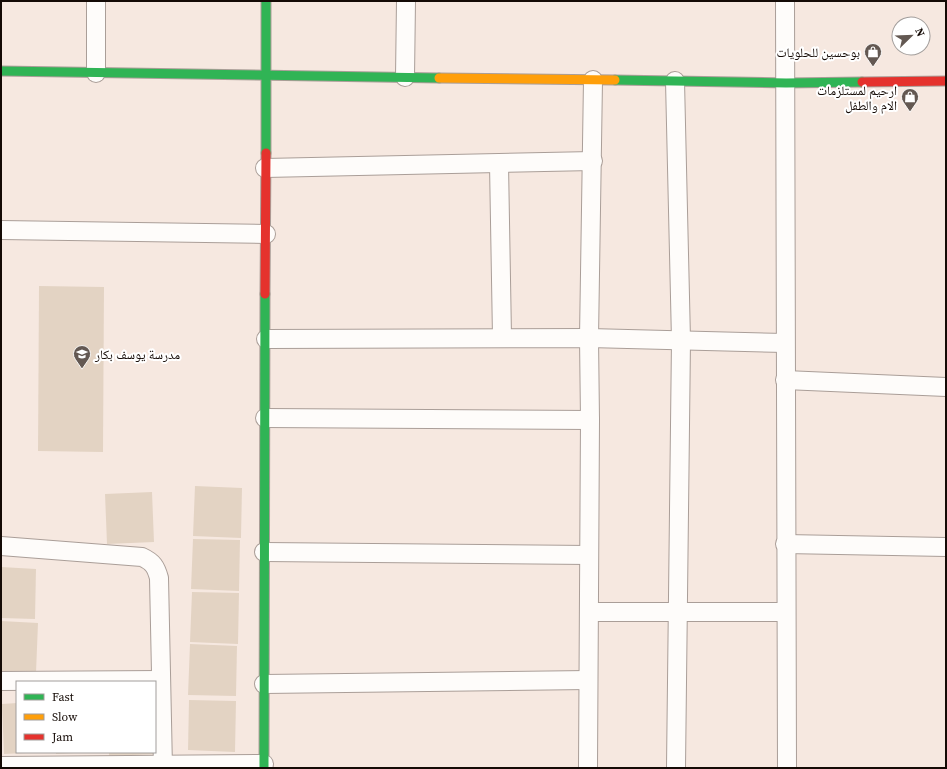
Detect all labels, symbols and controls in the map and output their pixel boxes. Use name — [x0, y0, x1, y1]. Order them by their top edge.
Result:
north arrow — [891, 16, 931, 56]
text: N — [911, 26, 928, 39]
shop icon: بوحسين للحلويات — [863, 42, 883, 67]
place label: بوحسين للحلويات — [776, 44, 860, 61]
place label: ارحيم لمستلزمات الام والطفل — [817, 82, 897, 114]
shop icon: ارحيم لمستلزمات الام والطفل — [900, 87, 920, 112]
school or university icon: مدرسة يوسف بكار — [72, 344, 92, 369]
place label: مدرسة يوسف بكار — [94, 346, 180, 363]
legend — [16, 681, 156, 753]
text: Fast — [52, 689, 74, 705]
text: Slow — [52, 709, 78, 725]
text: Jam — [51, 729, 73, 745]

